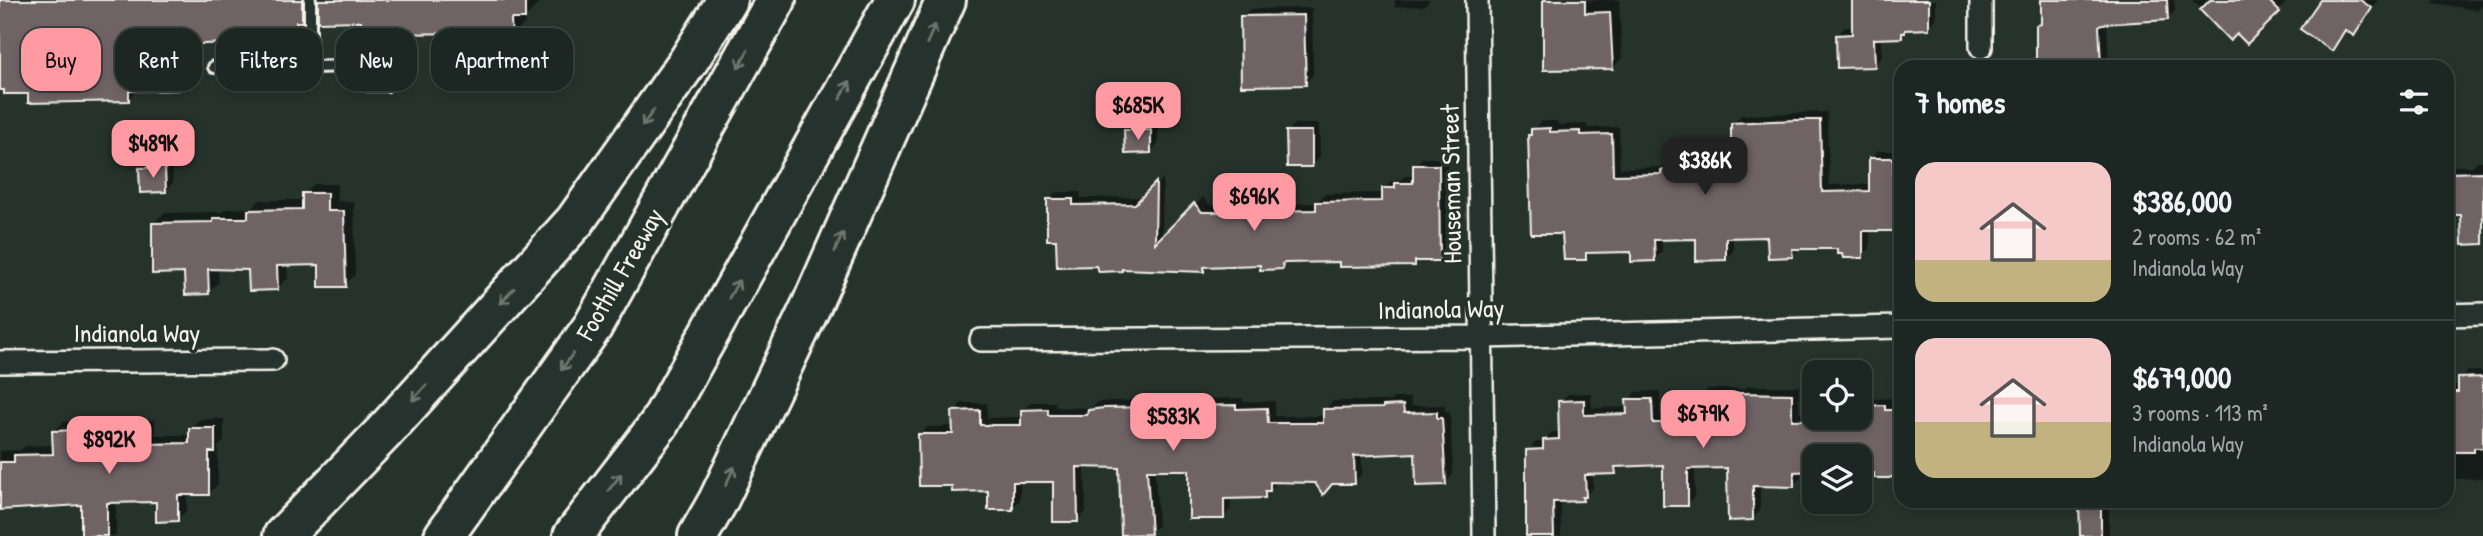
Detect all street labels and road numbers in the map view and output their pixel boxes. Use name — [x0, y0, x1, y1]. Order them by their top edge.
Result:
street label: Houseman Street — [1432, 103, 1469, 264]
street label: Foothill Freeway — [567, 201, 672, 347]
street label: Indianola Way — [1377, 290, 1505, 327]
street label: Indianola Way — [74, 315, 200, 350]

